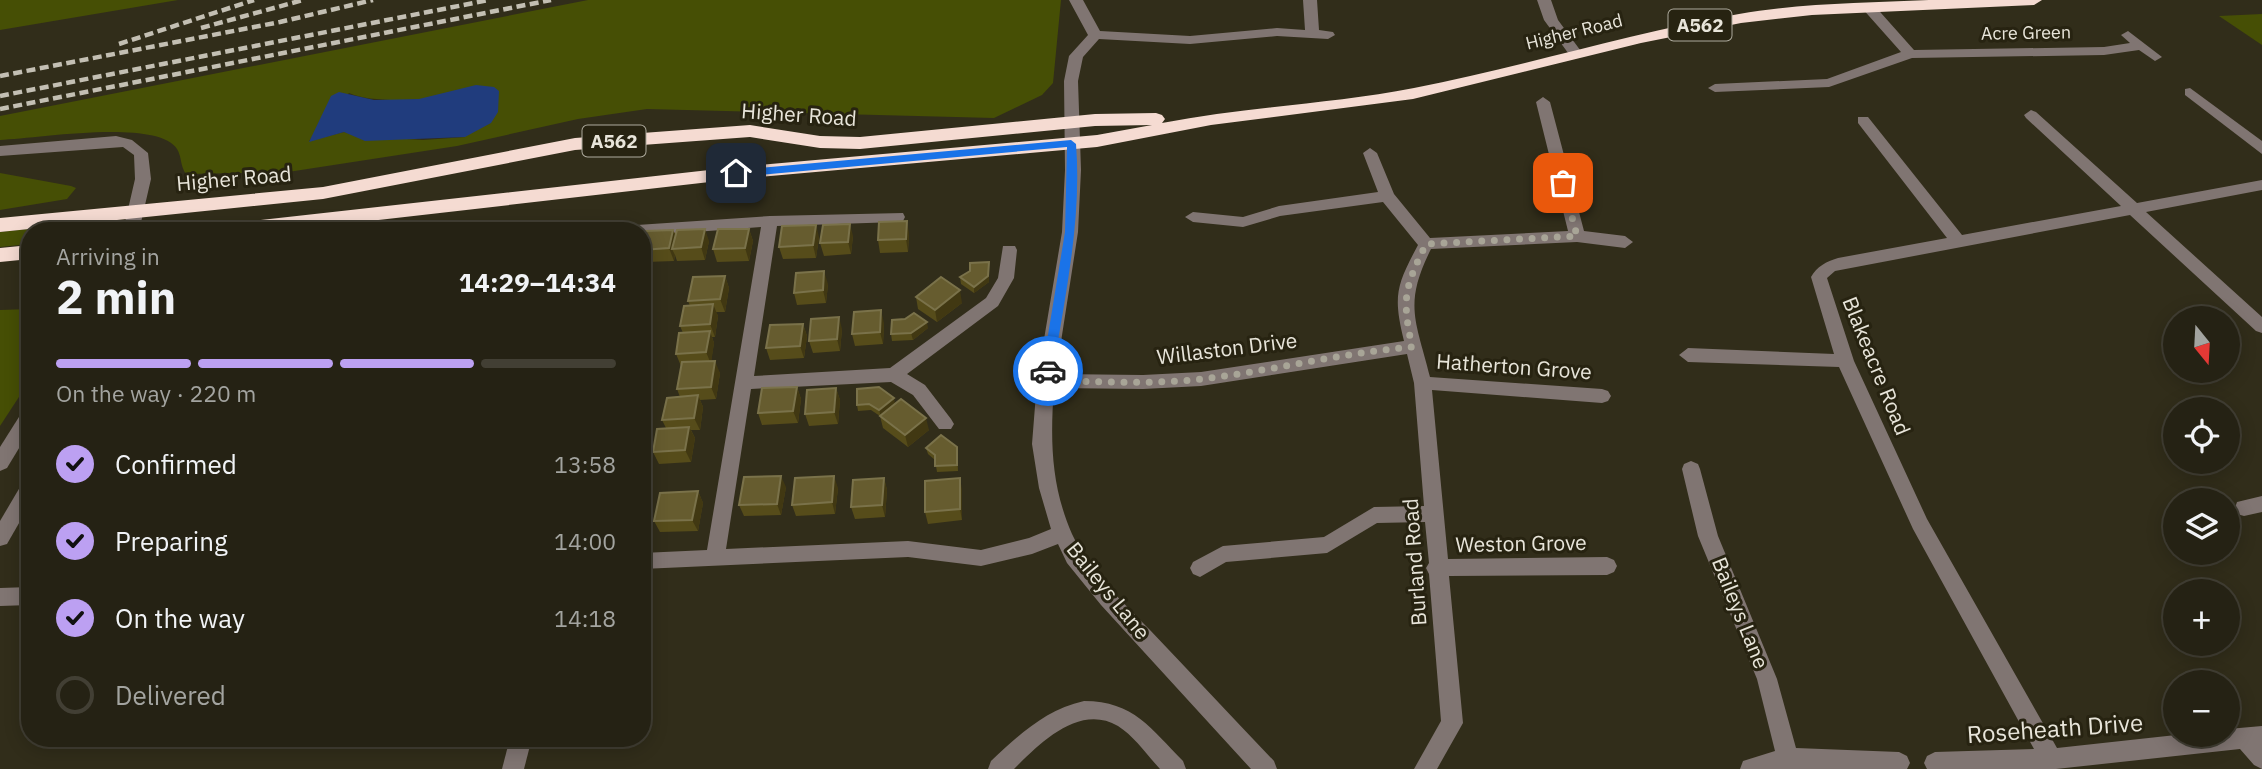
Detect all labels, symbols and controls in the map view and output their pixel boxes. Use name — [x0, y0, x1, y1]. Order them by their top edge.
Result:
street label: Higher Road — [1523, 8, 1625, 55]
road number: A562 — [1668, 10, 1732, 41]
street label: Acre Green — [1981, 20, 2071, 45]
street label: Higher Road — [740, 96, 858, 132]
road number: A562 — [582, 125, 646, 156]
pin — [706, 143, 766, 203]
pin — [1533, 153, 1593, 213]
icon: home — [717, 154, 755, 192]
street label: Higher Road — [175, 159, 293, 197]
icon: bag — [1544, 164, 1582, 202]
text: Arriving in — [56, 241, 160, 271]
text: 14:29–14:34 — [459, 265, 616, 299]
text: 2 min — [56, 267, 176, 327]
street label: Blakeacre Road — [1836, 292, 1917, 439]
north arrow — [2163, 306, 2240, 383]
map controls — [2163, 306, 2240, 747]
street label: Willaston Drive — [1155, 326, 1299, 371]
courier — [1013, 336, 1083, 406]
street label: Hatherton Grove — [1435, 347, 1593, 385]
icon: car — [1029, 352, 1067, 390]
text: On the way · 220 m — [56, 378, 256, 408]
button: locate — [2163, 397, 2240, 474]
icon: check — [56, 445, 94, 483]
text: Confirmed — [115, 447, 237, 481]
text: 13:58 — [554, 449, 616, 479]
button: layers — [2163, 488, 2240, 565]
street label: Burland Road — [1396, 497, 1432, 627]
icon: check — [56, 522, 94, 560]
text: Preparing — [115, 524, 228, 558]
text: 14:00 — [554, 526, 616, 556]
street label: Weston Grove — [1455, 528, 1587, 558]
street label: Baileys Lane — [1061, 536, 1157, 645]
street label: Baileys Lane — [1706, 553, 1776, 673]
button: + — [2163, 579, 2240, 656]
icon: check — [56, 599, 94, 637]
text: On the way — [115, 601, 245, 635]
text: 14:18 — [554, 603, 616, 633]
button: − — [2163, 670, 2240, 747]
text: Delivered — [115, 678, 226, 712]
street label: Roseheath Drive — [1966, 706, 2144, 750]

